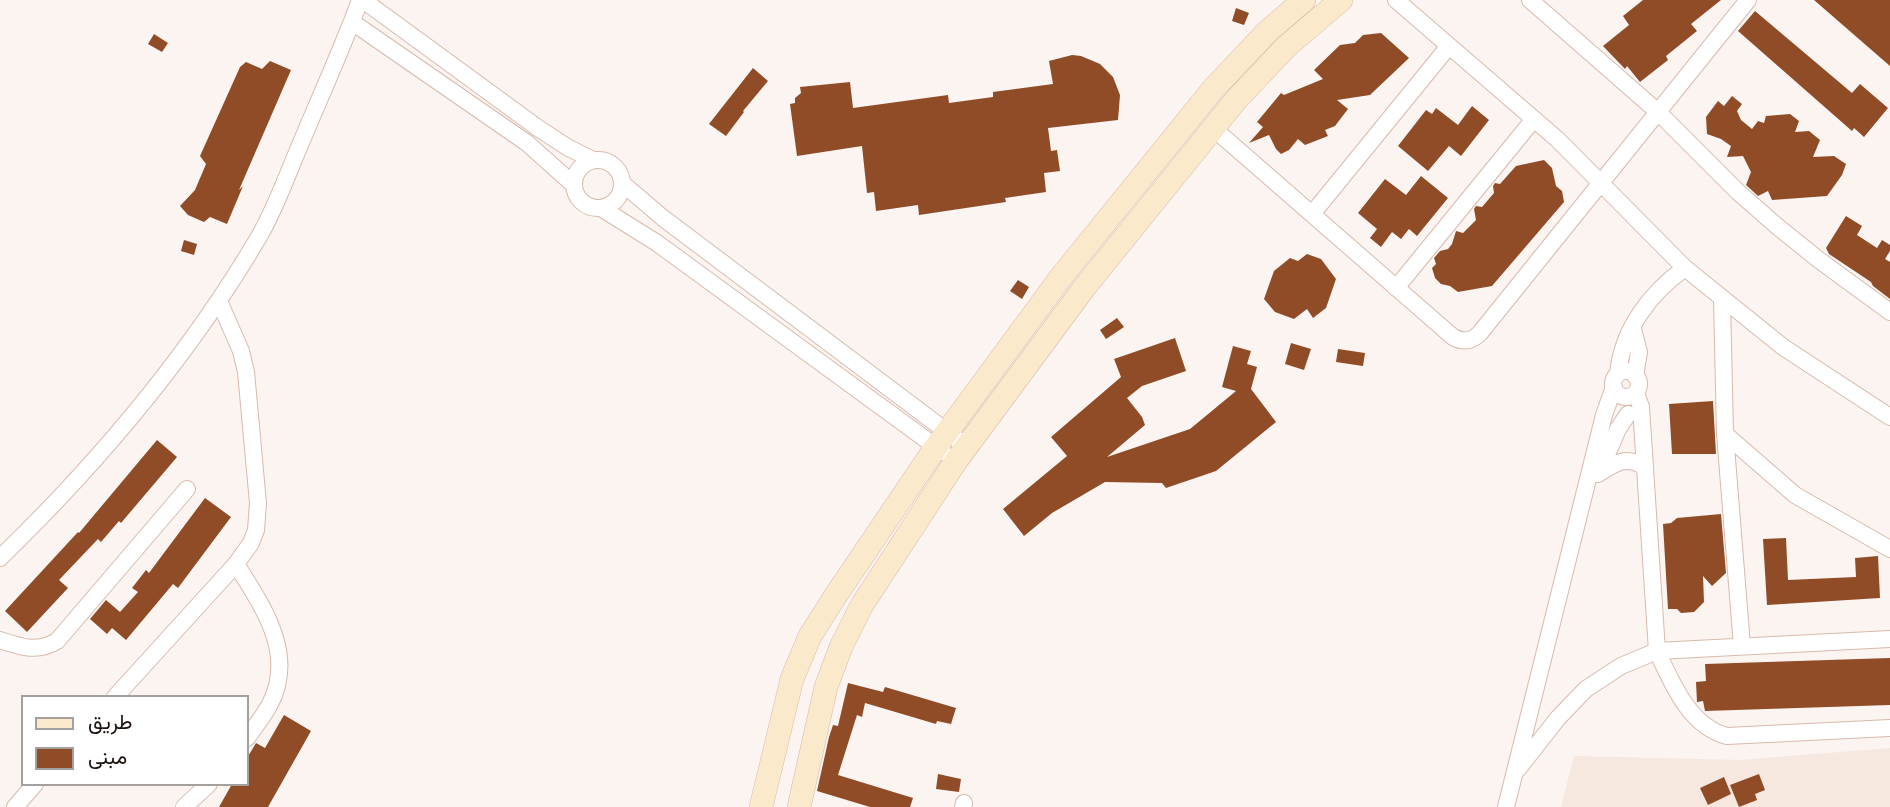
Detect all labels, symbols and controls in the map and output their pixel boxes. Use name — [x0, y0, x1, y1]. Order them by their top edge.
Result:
legend — [21, 695, 248, 786]
text: طريق — [88, 708, 133, 734]
text: مبنى — [88, 743, 127, 769]

